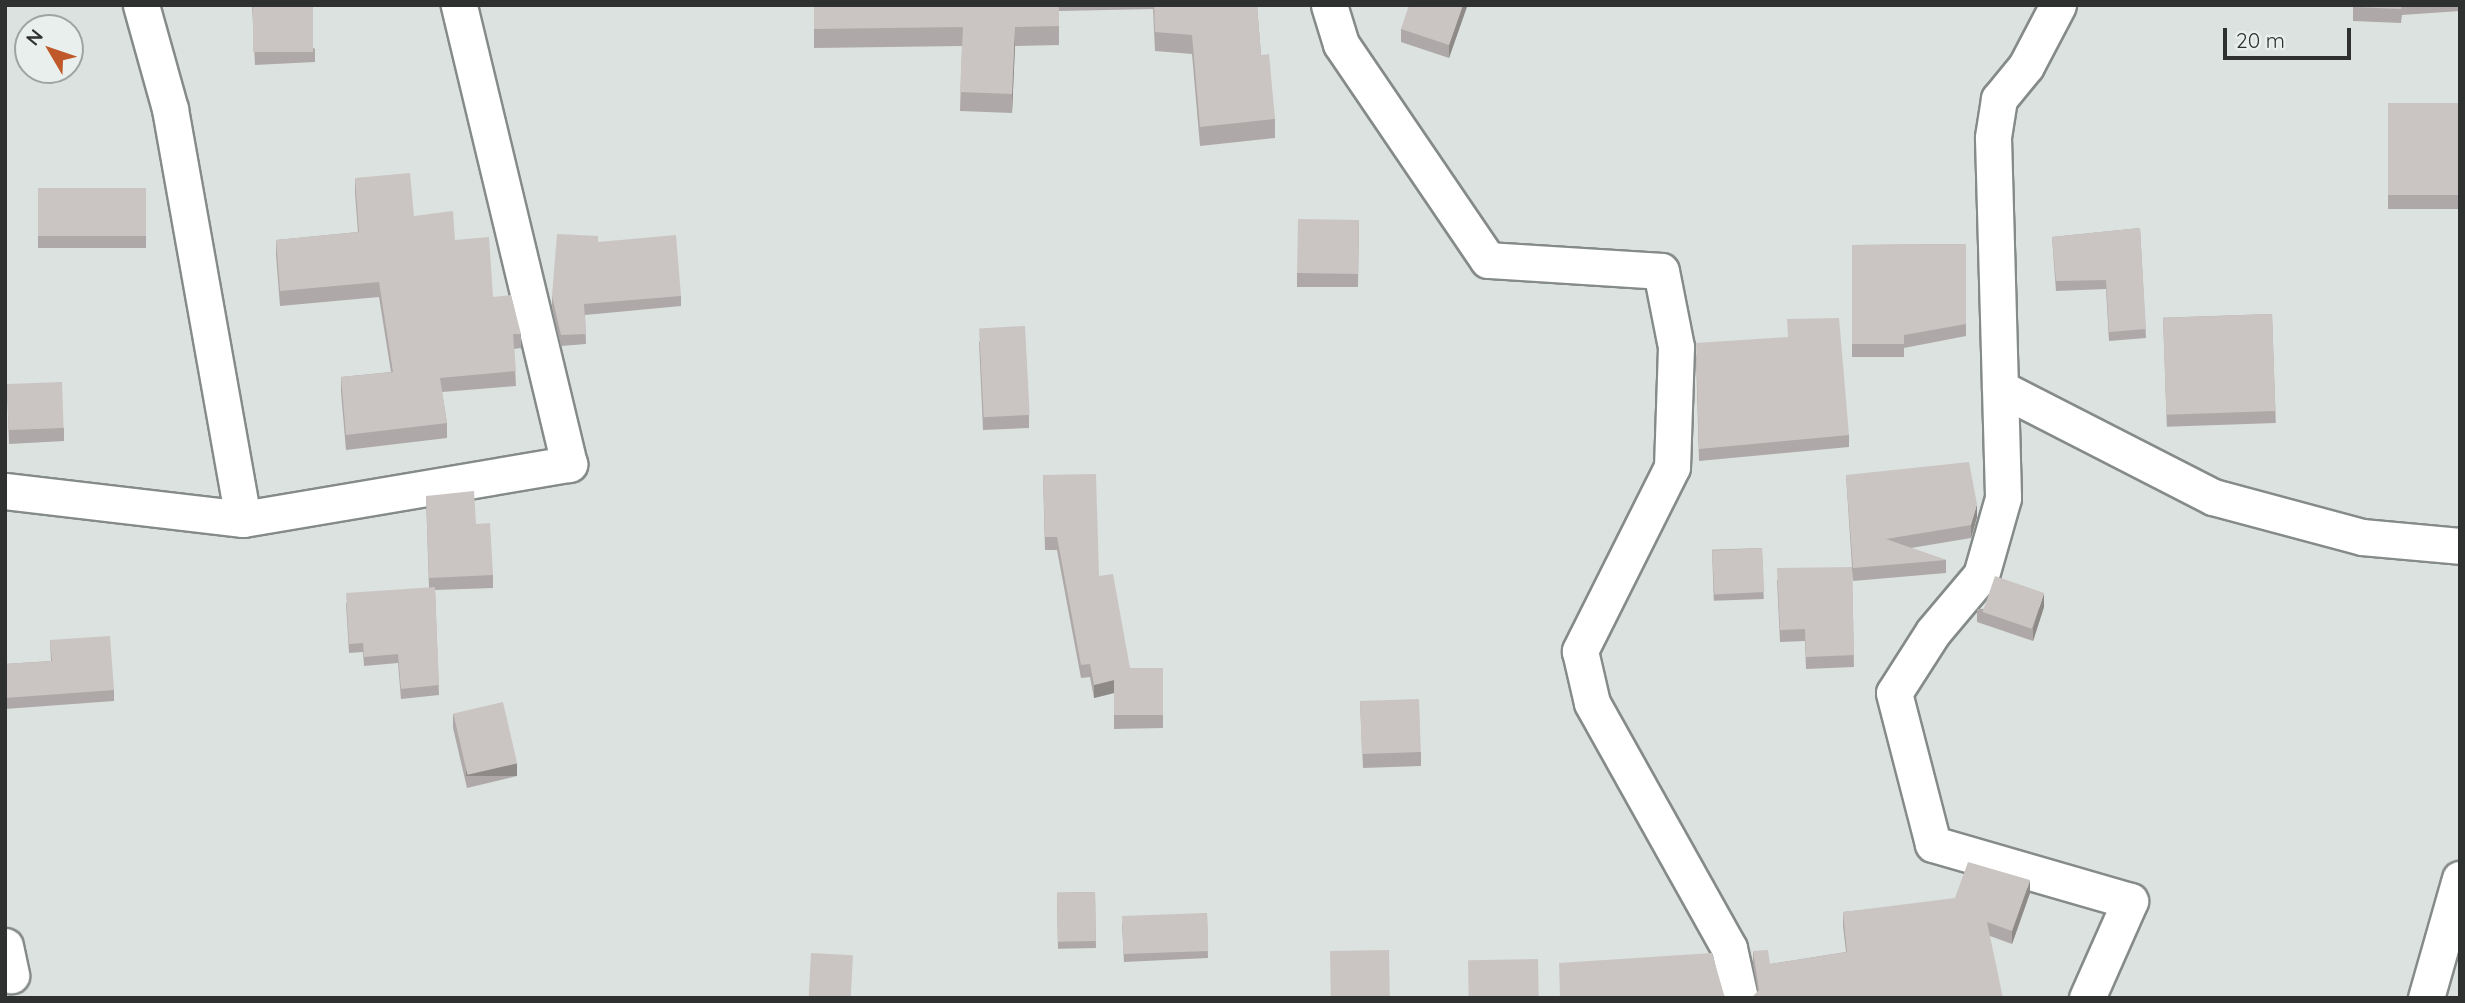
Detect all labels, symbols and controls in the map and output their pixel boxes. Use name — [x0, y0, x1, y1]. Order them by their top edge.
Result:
north arrow — [14, 14, 84, 84]
scale bar — [2227, 14, 2355, 58]
text: N — [21, 24, 48, 50]
text: 20 m — [2236, 27, 2285, 53]

